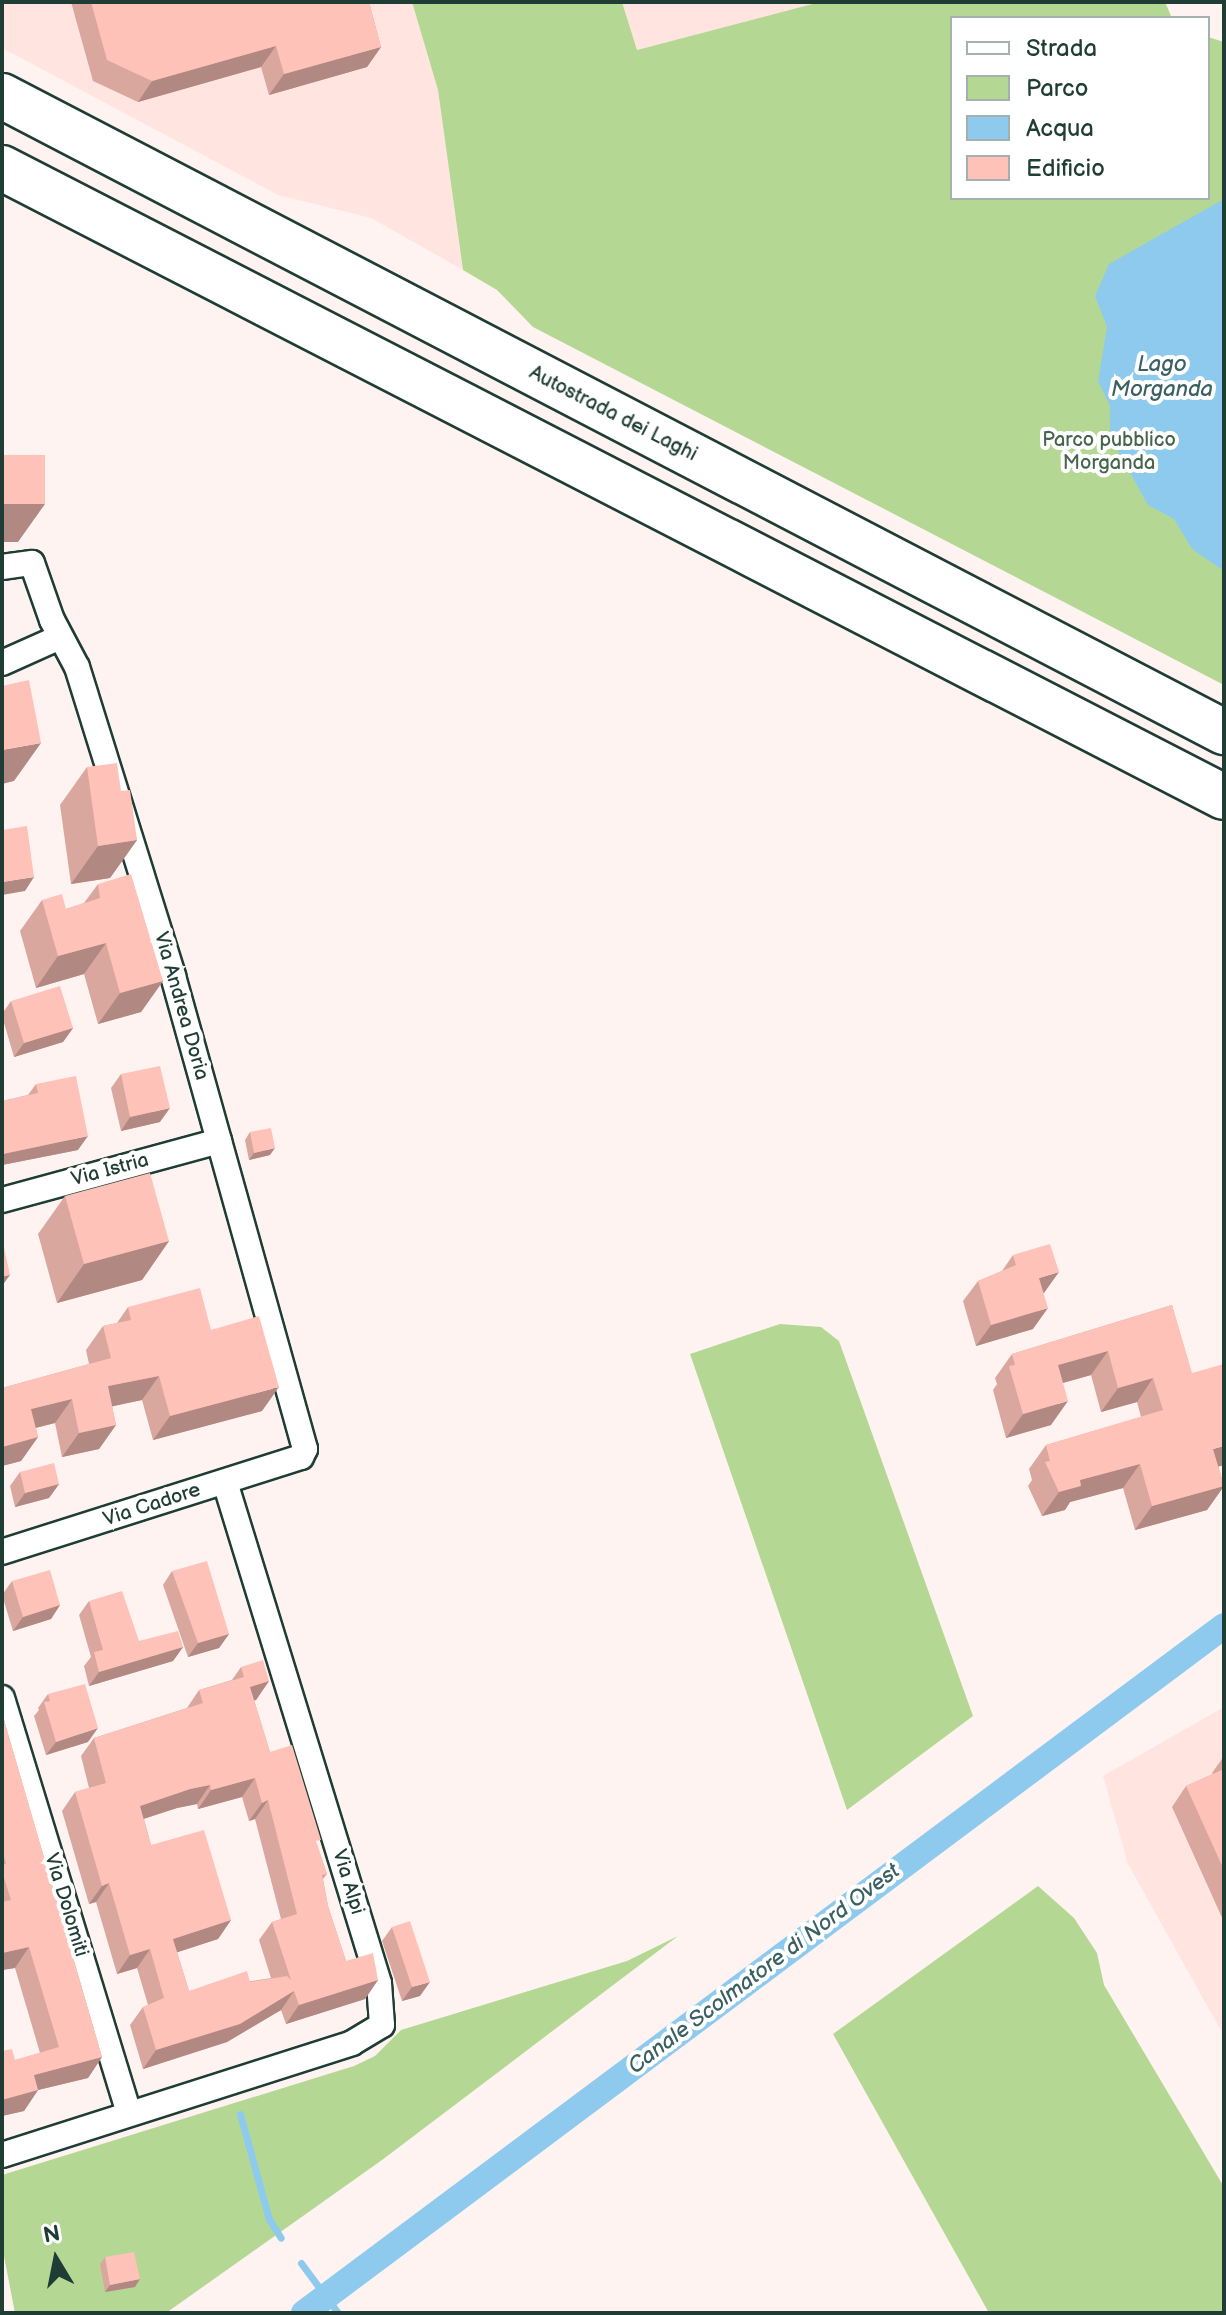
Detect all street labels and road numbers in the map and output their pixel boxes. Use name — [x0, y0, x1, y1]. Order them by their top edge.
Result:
street label: Autostrada dei Laghi — [525, 361, 701, 467]
street label: Via Andrea Doria — [148, 929, 214, 1083]
street label: Via Istria — [69, 1148, 151, 1192]
street label: Via Cadore — [100, 1478, 204, 1532]
street label: Via Alpi — [327, 1847, 369, 1917]
street label: Via Dolomiti — [39, 1850, 93, 1960]

